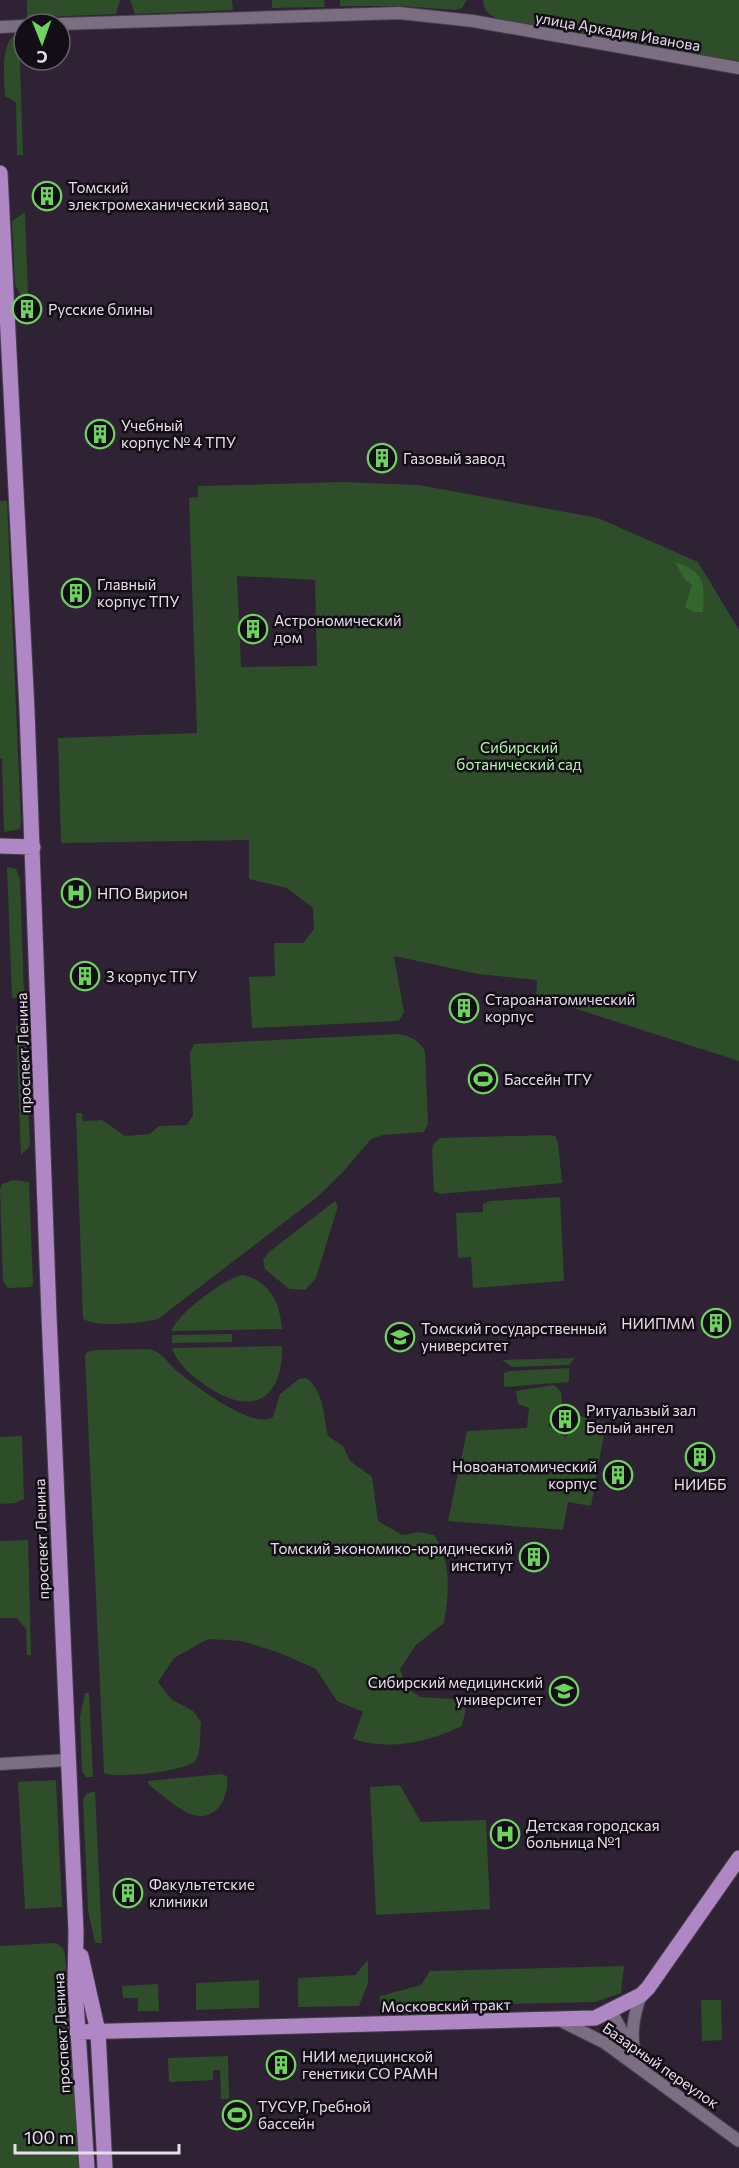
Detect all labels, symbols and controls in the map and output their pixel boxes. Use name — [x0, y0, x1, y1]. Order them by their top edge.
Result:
street label: улица Аркадия Иванова — [534, 8, 702, 54]
north arrow — [12, 12, 72, 72]
text: С — [37, 48, 48, 67]
place label: Томский электромеханический завод — [68, 178, 268, 213]
building icon: Томский электромеханический завод — [31, 180, 63, 212]
building icon: Русские блины — [11, 293, 43, 325]
place label: Русские блины — [48, 300, 153, 318]
place label: Учебный корпус № 4 ТПУ — [121, 416, 236, 451]
building icon: Учебный корпус № 4 ТПУ — [84, 418, 116, 450]
building icon: Газовый завод — [366, 442, 398, 474]
place label: Газовый завод — [403, 449, 505, 467]
place label: Главный корпус ТПУ — [97, 575, 180, 610]
building icon: Главный корпус ТПУ — [60, 577, 92, 609]
place label: Астрономический дом — [274, 611, 402, 646]
building icon: Астрономический дом — [237, 613, 269, 645]
park label: Сибирский ботанический сад — [456, 738, 582, 773]
hospital icon: НПО Вирион — [60, 877, 92, 909]
place label: НПО Вирион — [97, 884, 188, 902]
building icon: 3 корпус ТГУ — [69, 960, 101, 992]
place label: 3 корпус ТГУ — [106, 967, 197, 985]
place label: Староанатомический корпус — [485, 990, 635, 1025]
street label: проспект Ленина — [12, 992, 34, 1114]
building icon: Староанатомический корпус — [448, 992, 480, 1024]
sports icon: Бассейн ТГУ — [467, 1063, 499, 1095]
place label: Бассейн ТГУ — [504, 1070, 592, 1088]
building icon: НИИПММ — [700, 1307, 732, 1339]
place label: НИИПММ — [621, 1314, 695, 1332]
place label: Томский государственный университет — [421, 1319, 607, 1354]
school or university icon: Томский государственный университет — [384, 1321, 416, 1353]
place label: Ритуальзый зал Белый ангел — [586, 1401, 696, 1436]
building icon: Ритуальзый зал Белый ангел — [549, 1403, 581, 1435]
building icon: НИИББ — [684, 1441, 716, 1473]
place label: Новоанатомический корпус — [452, 1457, 597, 1492]
building icon: Новоанатомический корпус — [602, 1459, 634, 1491]
place label: НИИББ — [674, 1475, 726, 1493]
street label: проспект Ленина — [30, 1478, 52, 1600]
place label: Томский экономико-юридический институт — [270, 1539, 513, 1574]
building icon: Томский экономико-юридический институт — [518, 1541, 550, 1573]
place label: Сибирский медицинский университет — [368, 1673, 543, 1708]
school or university icon: Сибирский медицинский университет — [548, 1675, 580, 1707]
place label: Детская городская больница №1 — [526, 1816, 660, 1851]
hospital icon: Детская городская больница №1 — [489, 1818, 521, 1850]
place label: Факультетские клиники — [149, 1875, 255, 1910]
building icon: Факультетские клиники — [112, 1877, 144, 1909]
street label: проспект Ленина — [49, 1972, 73, 2094]
street label: Московский тракт — [381, 1995, 511, 2015]
street label: Базарный переулок — [599, 2018, 723, 2112]
place label: НИИ медицинской генетики СО РАМН — [302, 2047, 438, 2082]
building icon: НИИ медицинской генетики СО РАМН — [265, 2049, 297, 2081]
place label: ТУСУР, Гребной бассейн — [258, 2097, 371, 2132]
sports icon: ТУСУР, Гребной бассейн — [221, 2099, 253, 2131]
scale bar — [15, 2117, 178, 2155]
text: 100 m — [24, 2126, 74, 2148]

